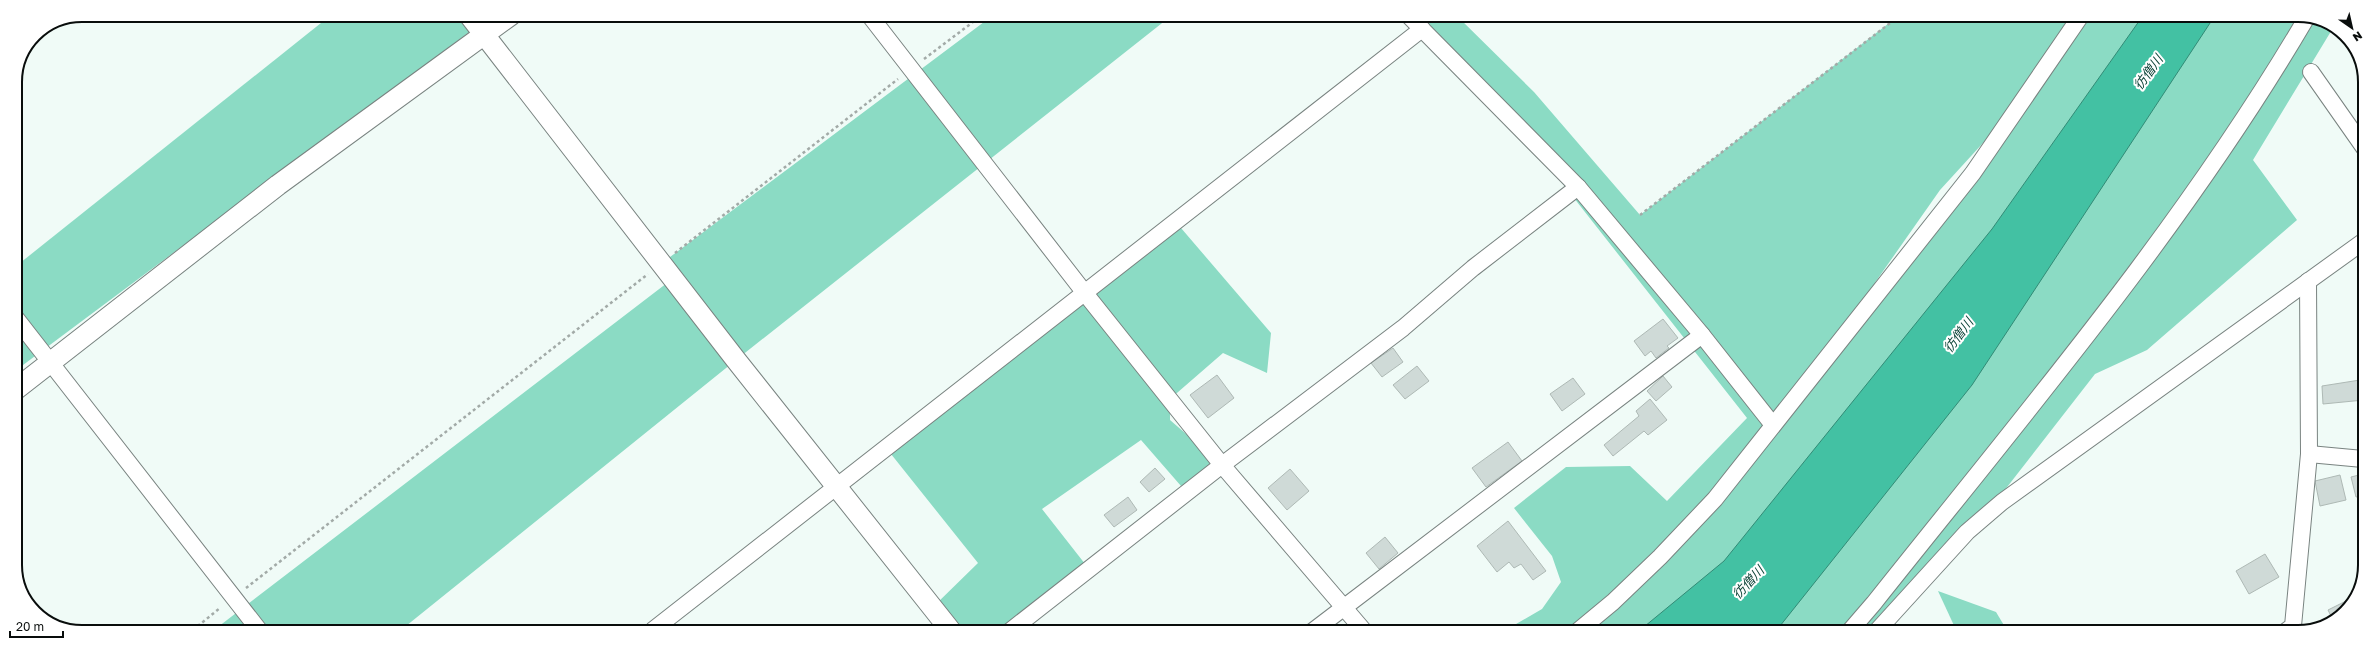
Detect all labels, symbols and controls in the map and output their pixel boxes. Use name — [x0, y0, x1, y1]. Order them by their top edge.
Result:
north arrow — [2332, 8, 2372, 48]
text: N — [2351, 29, 2365, 44]
water label: 彷僧川 — [2130, 50, 2167, 92]
water label: 彷僧川 — [1940, 313, 1977, 355]
water label: 彷僧川 — [1729, 561, 1769, 602]
scale bar — [10, 613, 63, 639]
text: 20 m — [16, 619, 44, 634]

